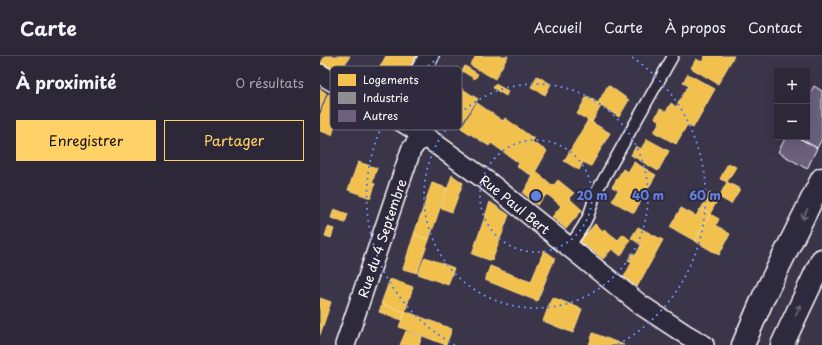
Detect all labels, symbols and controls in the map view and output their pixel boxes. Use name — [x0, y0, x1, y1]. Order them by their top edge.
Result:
text: Carte — [20, 14, 77, 42]
text: Accueil — [534, 17, 582, 38]
text: Carte — [604, 17, 643, 38]
text: À propos — [665, 17, 726, 38]
text: Contact — [748, 17, 802, 38]
legend — [330, 66, 462, 130]
map controls — [774, 68, 810, 140]
button: + — [774, 68, 810, 104]
text: À proximité — [16, 69, 116, 95]
text: Logements — [363, 71, 419, 88]
text: 0 résultats — [236, 73, 304, 92]
text: Industrie — [363, 89, 409, 106]
button: − — [774, 104, 810, 140]
text: Autres — [363, 107, 398, 124]
button: Enregistrer — [16, 120, 156, 161]
button: Partager — [164, 120, 304, 161]
street label: Rue Paul Bert — [476, 170, 555, 238]
street label: Rue du 4 Septembre — [352, 176, 410, 300]
text: 20 m — [576, 186, 608, 204]
text: 40 m — [632, 186, 664, 204]
text: 60 m — [689, 186, 721, 204]
centre of rings — [529, 189, 543, 203]
one-way arrow — [801, 208, 808, 220]
one-way arrow — [795, 304, 802, 316]

